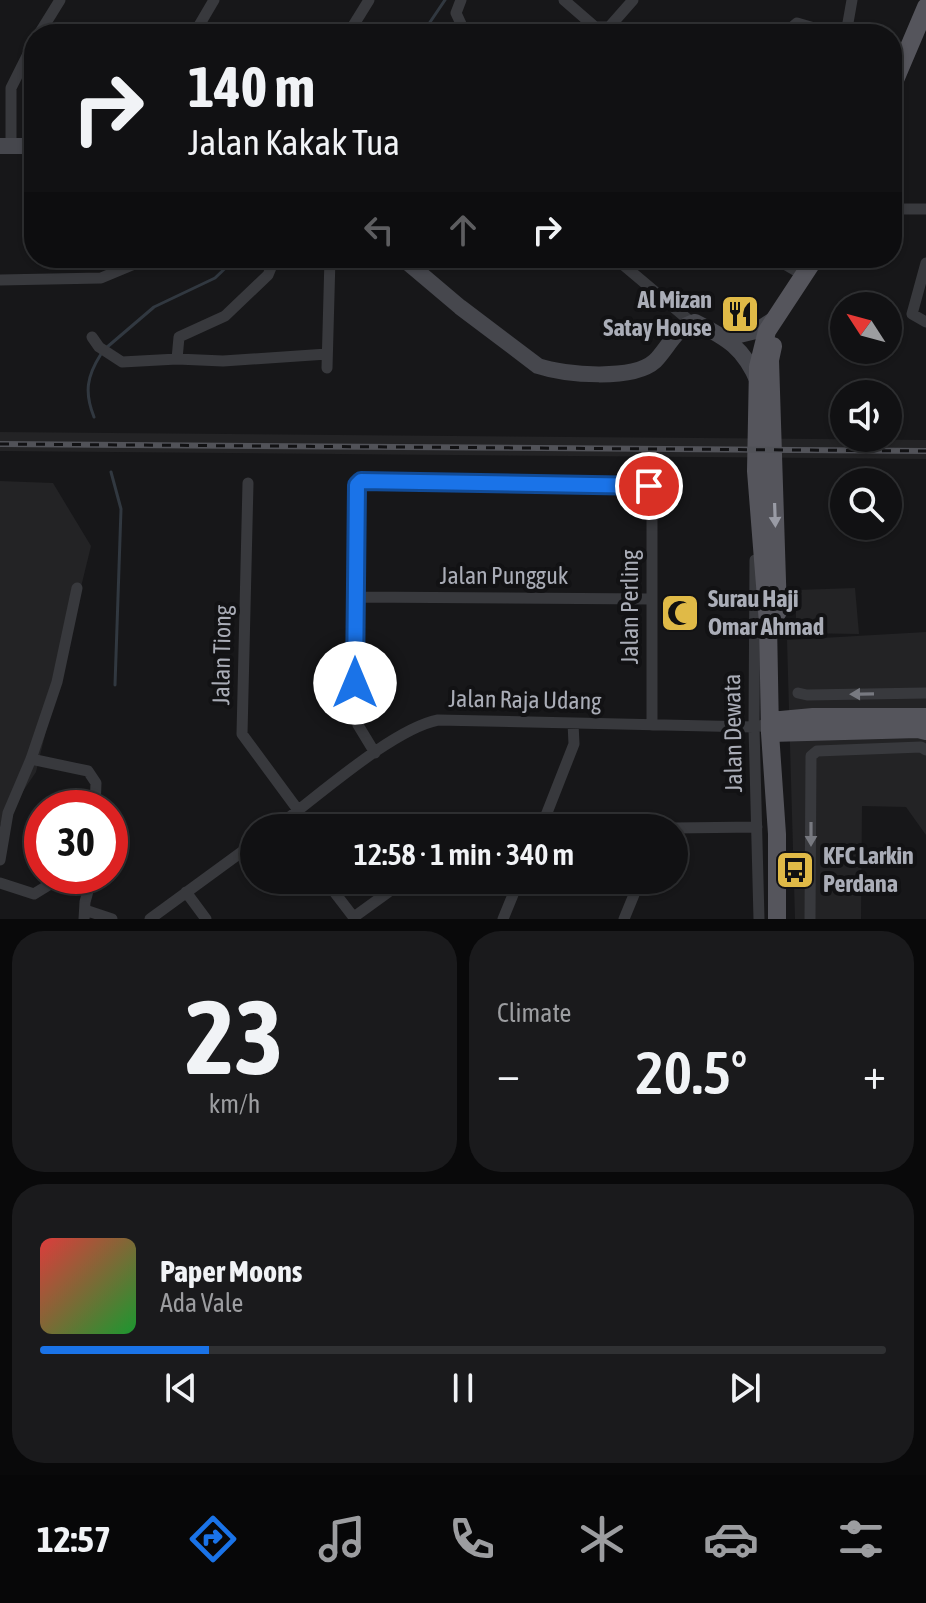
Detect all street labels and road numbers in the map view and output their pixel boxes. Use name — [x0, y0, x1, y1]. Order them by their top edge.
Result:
street label: Jalan Perling — [616, 549, 643, 664]
street label: Jalan Pungguk — [440, 562, 569, 589]
street label: Jalan Tiong — [207, 604, 236, 705]
street label: Jalan Dewata — [718, 673, 747, 793]
street label: Jalan Raja Udang — [448, 685, 602, 714]

